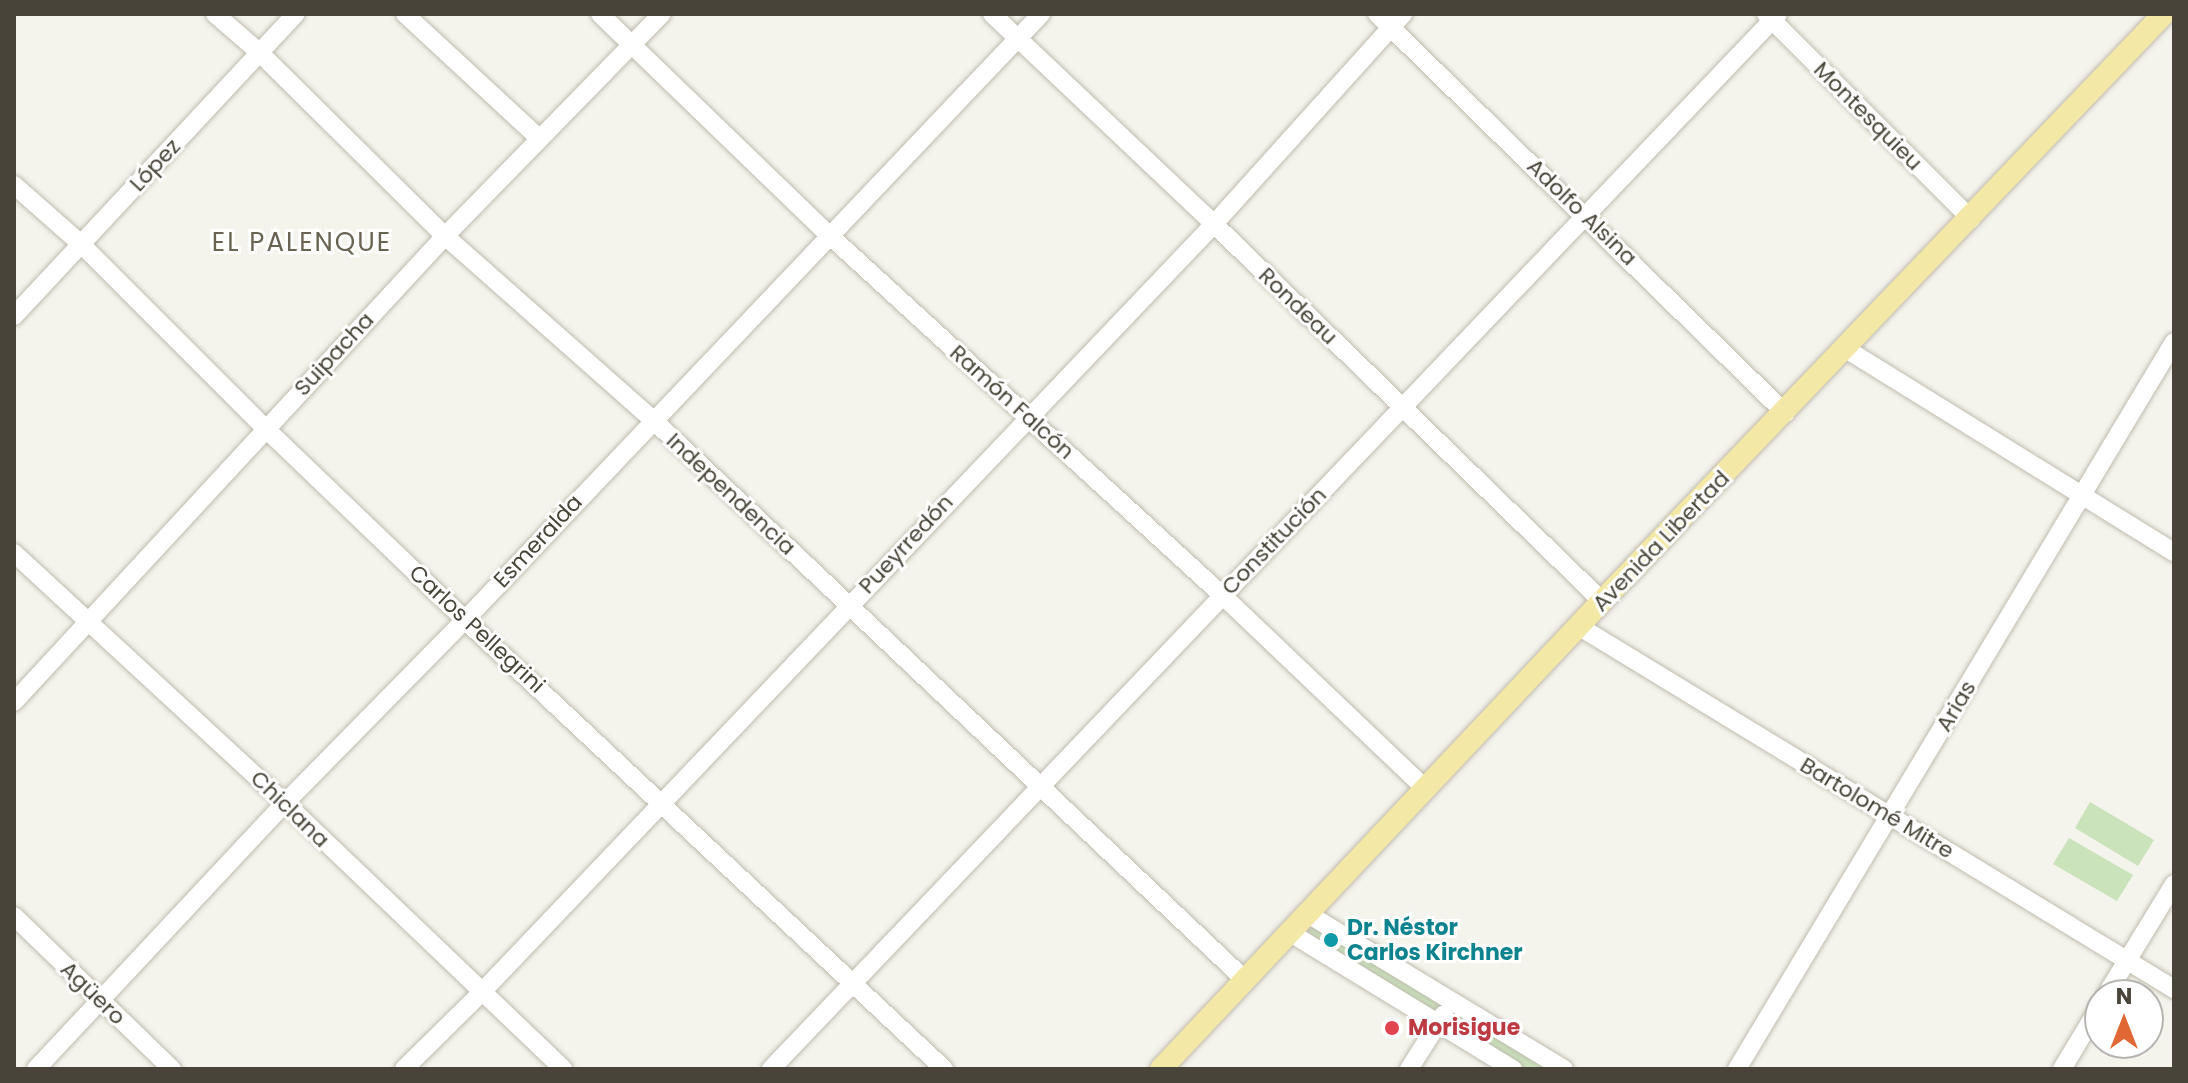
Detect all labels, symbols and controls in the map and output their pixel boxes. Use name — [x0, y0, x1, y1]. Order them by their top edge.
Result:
street label: Montesquieu — [1808, 56, 1928, 176]
street label: López — [124, 133, 186, 197]
street label: Adolfo Alsina — [1522, 153, 1642, 271]
district label: EL PALENQUE — [212, 227, 392, 259]
street label: Rondeau — [1253, 262, 1343, 350]
street label: Suipacha — [289, 307, 379, 401]
street label: Ramón Falcón — [945, 339, 1079, 465]
street label: Independencia — [661, 427, 801, 561]
street label: Avenida Libertad — [1587, 465, 1735, 617]
street label: Constitución — [1216, 482, 1332, 600]
street label: Esmeralda — [488, 489, 588, 593]
street label: Pueyrredón — [853, 489, 959, 599]
street label: Carlos Pellegrini — [404, 559, 550, 699]
street label: Arias — [1931, 676, 1981, 736]
street label: Bartolomé Mitre — [1795, 752, 1959, 864]
street label: Chiclana — [245, 765, 335, 853]
place label: Dr. Néstor Carlos Kirchner — [1347, 914, 1523, 966]
marker: Dr. Néstor Carlos Kirchner — [1322, 931, 1340, 949]
street label: Agüero — [55, 956, 131, 1030]
north arrow — [2084, 979, 2164, 1059]
text: N — [2116, 981, 2132, 1012]
place label: Morisigue — [1408, 1015, 1520, 1041]
marker: Morisigue — [1383, 1019, 1401, 1037]

